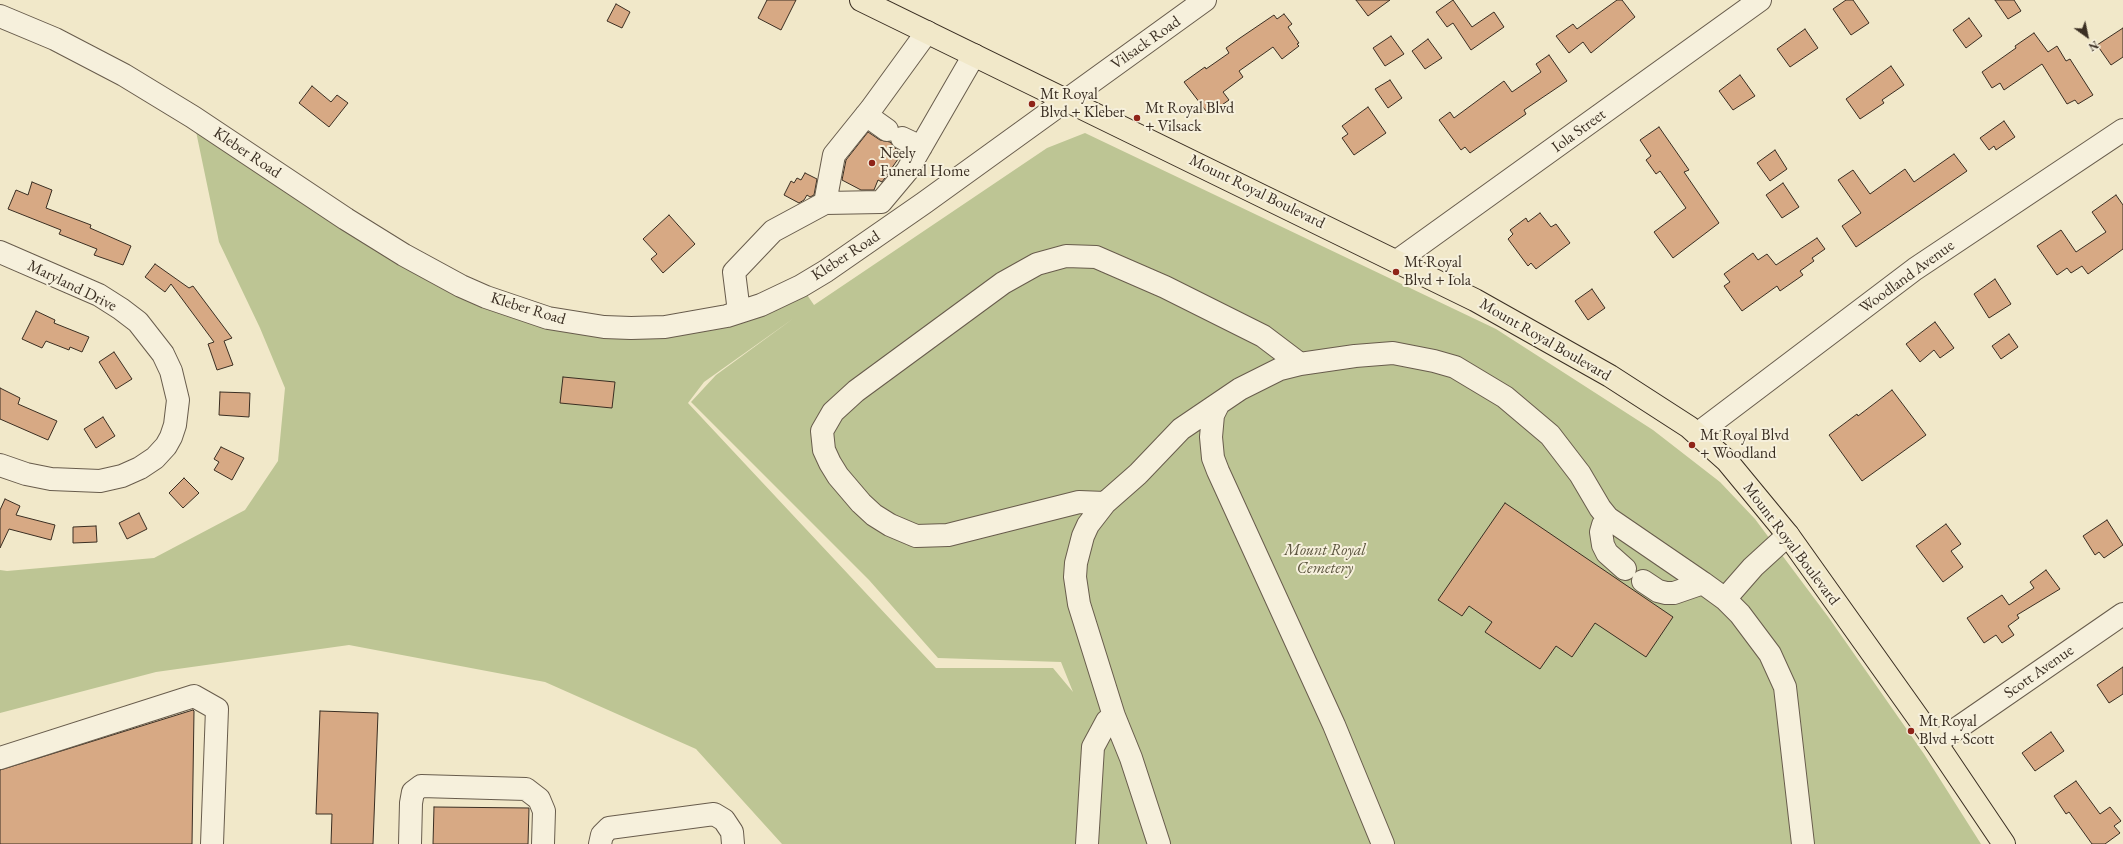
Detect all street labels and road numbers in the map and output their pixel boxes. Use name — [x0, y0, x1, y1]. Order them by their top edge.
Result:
street label: Vilsack Road — [1108, 12, 1184, 74]
street label: Iola Street — [1548, 105, 1610, 157]
street label: Kleber Road — [210, 123, 284, 183]
street label: Mount Royal Boulevard — [1186, 151, 1328, 233]
street label: Kleber Road — [808, 227, 884, 285]
street label: Woodland Avenue — [1856, 236, 1958, 318]
street label: Maryland Drive — [24, 256, 120, 316]
street label: Kleber Road — [488, 288, 568, 330]
street label: Mount Royal Boulevard — [1476, 295, 1614, 385]
street label: Mount Royal Boulevard — [1739, 479, 1843, 609]
street label: Scott Avenue — [2000, 641, 2078, 703]

